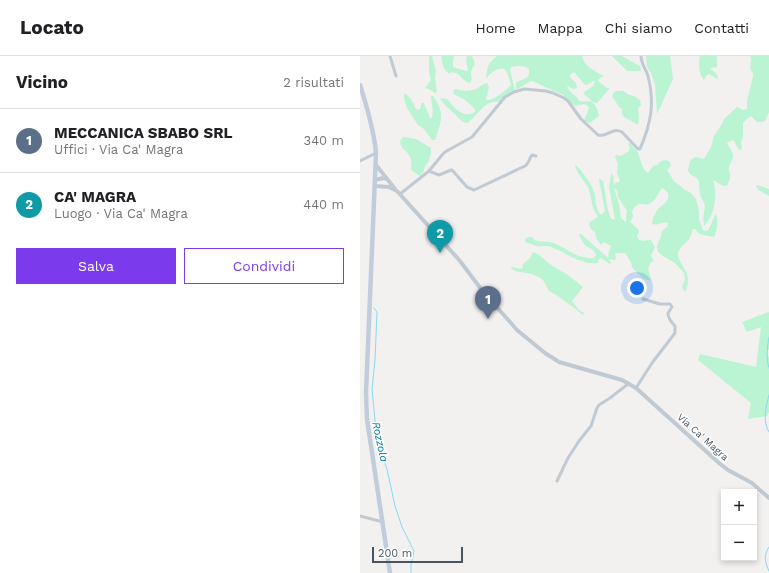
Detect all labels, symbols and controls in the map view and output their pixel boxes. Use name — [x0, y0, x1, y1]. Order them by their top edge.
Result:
text: Locato — [20, 16, 84, 39]
text: Home — [476, 20, 516, 36]
text: Mappa — [538, 20, 583, 36]
text: Chi siamo — [605, 20, 672, 36]
text: Contatti — [694, 20, 749, 36]
text: Vicino — [16, 72, 68, 92]
text: 2 risultati — [283, 75, 344, 90]
text: MECCANICA SBABO SRL — [54, 124, 233, 142]
text: 1 — [26, 133, 32, 148]
text: 340 m — [304, 133, 344, 148]
text: Uffici · Via Ca' Magra — [54, 142, 183, 157]
text: CA' MAGRA — [54, 188, 136, 206]
text: 2 — [25, 197, 33, 212]
text: 440 m — [303, 197, 344, 212]
text: Luogo · Via Ca' Magra — [54, 206, 188, 221]
pin: 2 — [427, 220, 453, 253]
button: Salva — [16, 248, 176, 284]
button: Condividi — [184, 248, 344, 284]
your location — [627, 278, 647, 298]
pin: 1 — [475, 286, 501, 319]
street label: Via Ca' Magra — [675, 411, 731, 463]
water label: Rozzola — [369, 421, 391, 463]
map controls — [721, 489, 757, 561]
button: + — [721, 489, 757, 525]
button: − — [721, 525, 757, 561]
scale bar — [372, 545, 463, 564]
text: 200 m — [378, 547, 412, 560]

